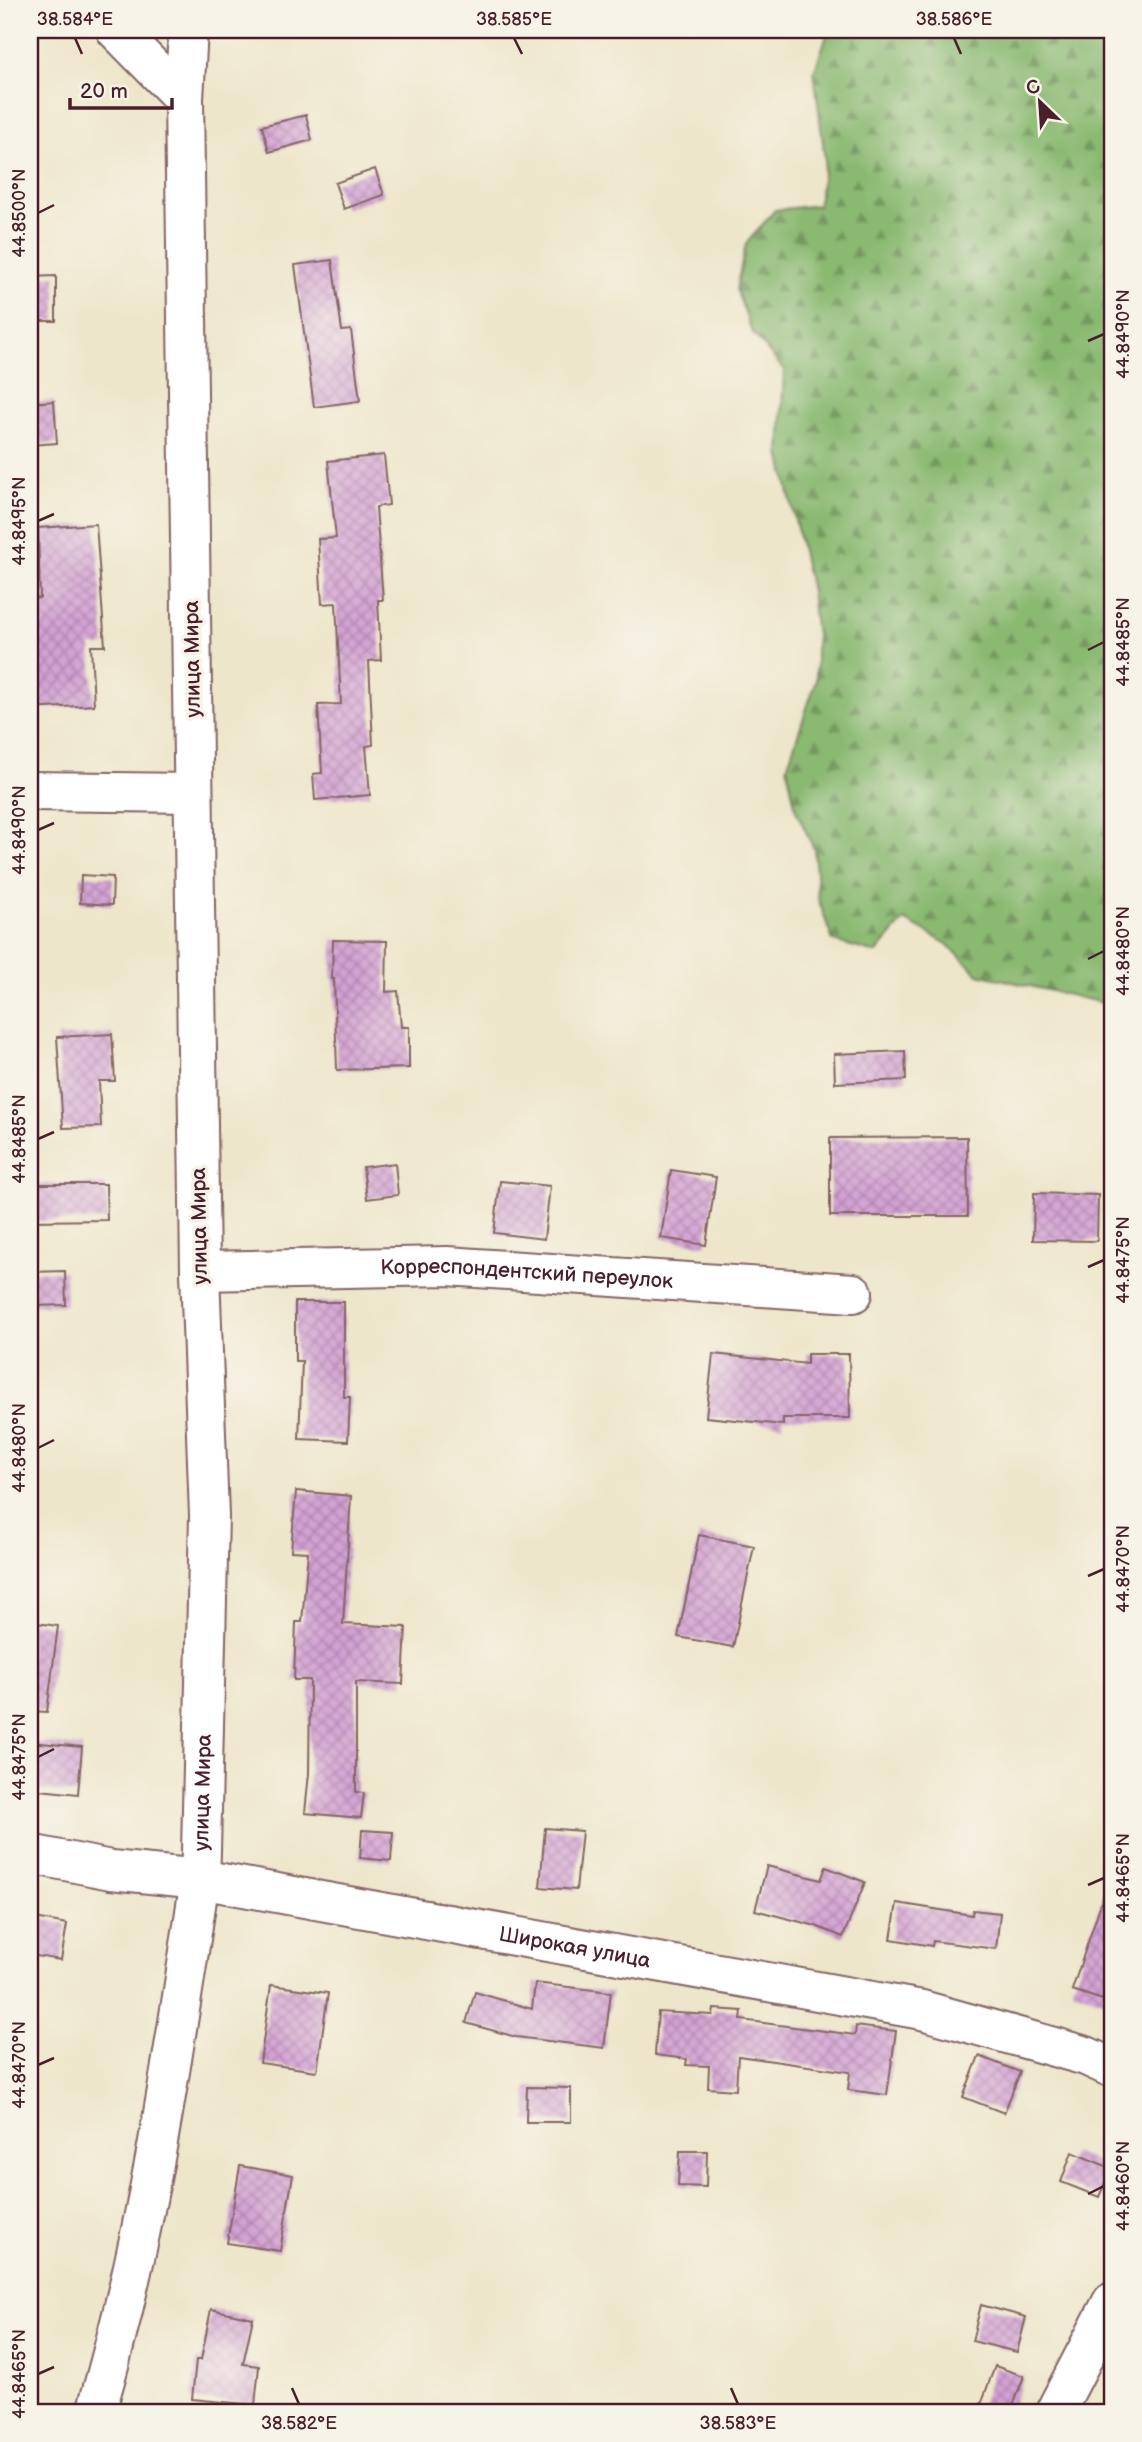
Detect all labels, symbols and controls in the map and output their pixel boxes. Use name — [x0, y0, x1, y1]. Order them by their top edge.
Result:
text: 38.584°E — [37, 9, 113, 30]
text: 38.585°E — [476, 9, 552, 30]
text: 38.586°E — [916, 9, 992, 30]
scale bar — [70, 66, 172, 110]
north arrow — [1006, 66, 1076, 136]
text: С — [1023, 75, 1044, 101]
text: 20 m — [80, 79, 128, 104]
text: 44.8500°N — [9, 168, 30, 258]
text: 44.8490°N — [1113, 289, 1134, 379]
text: 44.8495°N — [9, 476, 30, 566]
text: 44.8485°N — [1113, 597, 1134, 687]
street label: улица Мира — [179, 600, 206, 718]
text: 44.8490°N — [9, 785, 30, 875]
text: 44.8480°N — [1113, 906, 1134, 996]
text: 44.8485°N — [9, 1094, 30, 1184]
street label: улица Мира — [186, 1167, 213, 1285]
text: 44.8475°N — [1113, 1216, 1134, 1304]
street label: Корреспондентский переулок — [380, 1254, 674, 1294]
text: 44.8480°N — [9, 1403, 30, 1493]
text: 44.8470°N — [1113, 1525, 1134, 1613]
text: 44.8475°N — [9, 1713, 30, 1801]
street label: улица Мира — [189, 1733, 217, 1852]
text: 44.8465°N — [1113, 1833, 1134, 1923]
street label: Широкая улица — [497, 1921, 653, 1974]
text: 44.8470°N — [9, 2021, 30, 2109]
text: 44.8460°N — [1113, 2141, 1134, 2231]
text: 44.8465°N — [9, 2329, 30, 2419]
text: 38.582°E — [261, 2413, 337, 2434]
text: 38.583°E — [700, 2413, 777, 2434]

